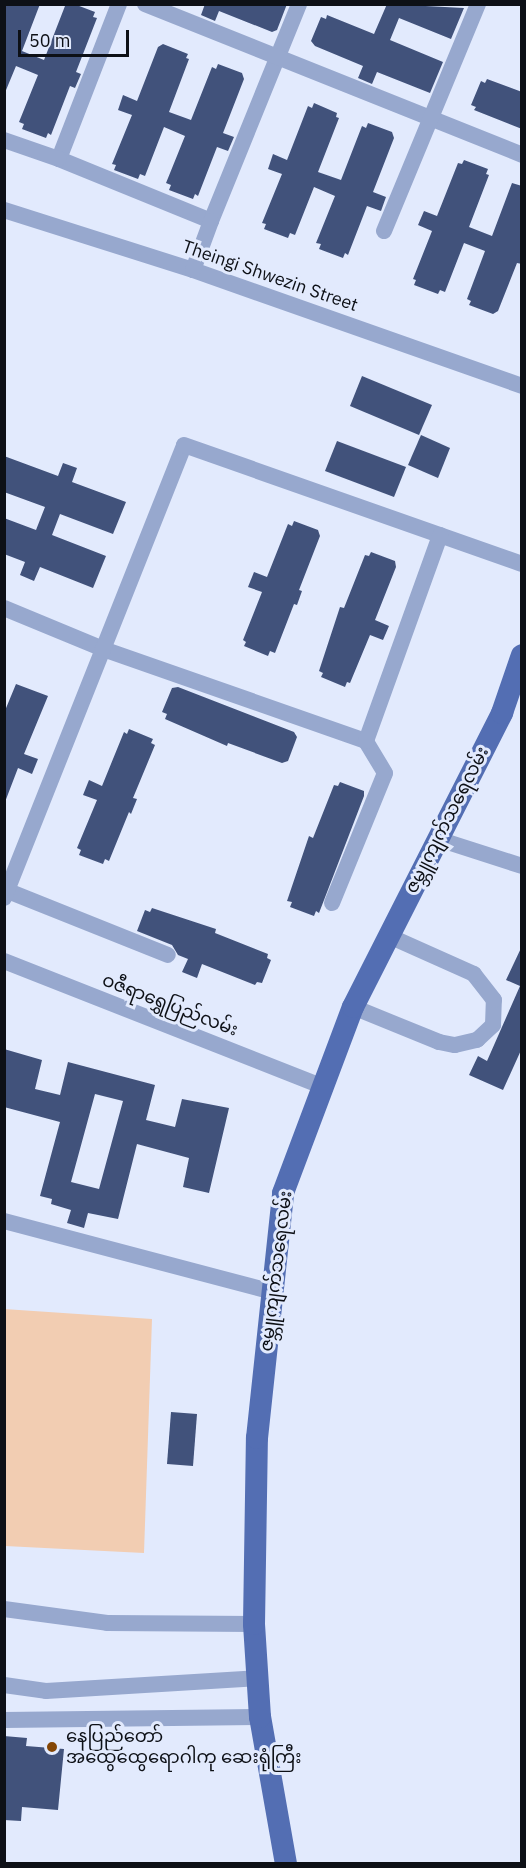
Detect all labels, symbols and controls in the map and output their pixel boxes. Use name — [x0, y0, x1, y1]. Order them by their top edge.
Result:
scale bar — [21, 18, 132, 56]
text: 50 m — [29, 29, 71, 52]
street label: Theingi Shwezin Street — [179, 236, 361, 316]
street label: ဇမ္ဘူကျက်သရေလမ်း — [401, 743, 493, 897]
street label: ဝဇီရာရွှေပြည်လမ်း — [99, 969, 241, 1041]
street label: ဇမ္ဘူကျက်သရေလမ်း — [255, 1189, 297, 1353]
place label: နေပြည်တော် အထွေထွေရောဂါကု ဆေးရုံကြီး — [66, 1726, 301, 1768]
marker: နေပြည်တော် အထွေထွေရောဂါကု ဆေးရုံကြီး — [43, 1738, 61, 1756]

